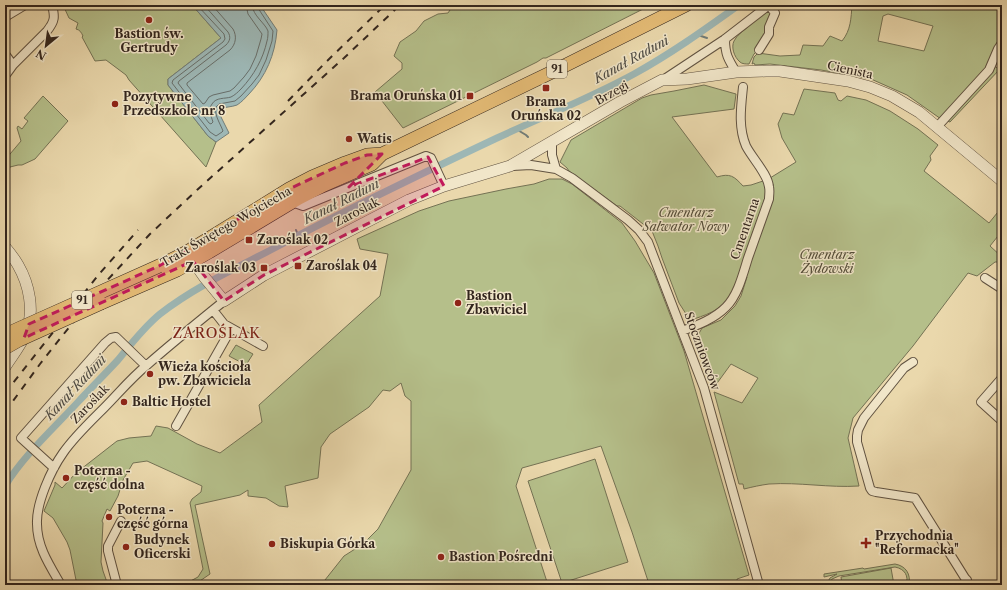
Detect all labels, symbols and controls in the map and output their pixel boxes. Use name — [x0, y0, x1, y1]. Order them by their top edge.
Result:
marker: Bastion św. Gertrudy — [144, 15, 154, 25]
north arrow — [26, 26, 66, 66]
place label: Bastion św. Gertrudy — [115, 26, 183, 55]
water label: Kanał Raduni — [590, 31, 672, 87]
text: N — [33, 46, 49, 63]
street label: Cienista — [826, 57, 875, 82]
road number: 91 — [547, 60, 567, 78]
street label: Brzegi — [592, 77, 632, 108]
marker: Brama Oruńska 02 — [541, 83, 551, 93]
place label: Brama Oruńska 01 — [350, 88, 463, 103]
place label: Pozytywne Przedszkole nr 8 — [123, 89, 225, 118]
marker: Brama Oruńska 01 — [465, 91, 475, 101]
place label: Brama Oruńska 02 — [511, 94, 581, 123]
marker: Pozytywne Przedszkole nr 8 — [110, 99, 120, 109]
place label: Watis — [356, 131, 392, 146]
marker: Watis — [344, 134, 354, 144]
water label: Kanał Raduni — [299, 175, 383, 227]
street label: Trakt Świętego Wojciecha — [157, 182, 294, 270]
street label: Zaroślak — [332, 193, 383, 229]
street label: Cmentarna — [727, 195, 762, 262]
park label: Cmentarz Salwator Nowy — [642, 205, 729, 234]
place label: Zaroślak 02 — [257, 232, 328, 247]
marker: Zaroślak 02 — [244, 235, 254, 245]
park label: Cmentarz Żydowski — [799, 247, 855, 276]
place label: Zaroślak 04 — [306, 258, 377, 273]
place label: Zaroślak 03 — [185, 260, 256, 275]
marker: Zaroślak 04 — [293, 261, 303, 271]
marker: Zaroślak 03 — [259, 263, 269, 273]
place label: Bastion Zbawiciel — [466, 288, 527, 317]
road number: 91 — [72, 291, 92, 309]
marker: Bastion Zbawiciel — [453, 298, 463, 308]
street label: Stoczniowców — [681, 310, 724, 393]
district label: ZAROŚLAK — [173, 323, 261, 342]
water label: Kanał Raduni — [40, 350, 110, 424]
place label: Wieża kościoła pw. Zbawiciela — [157, 359, 252, 388]
marker: Wieża kościoła pw. Zbawiciela — [145, 369, 155, 379]
street label: Zaroślak — [67, 380, 113, 426]
place label: Baltic Hostel — [132, 394, 211, 409]
marker: Baltic Hostel — [119, 397, 129, 407]
place label: Poterna - część dolna — [74, 463, 146, 492]
marker: Poterna - część dolna — [61, 473, 71, 483]
place label: Poterna - część górna — [117, 502, 189, 531]
marker: Poterna - część górna — [104, 512, 114, 522]
place label: Przychodnia "Reformacka" — [875, 528, 959, 557]
place label: Budynek Oficerski — [134, 532, 191, 561]
place label: Biskupia Górka — [280, 536, 376, 551]
marker: Przychodnia "Reformacka" — [860, 537, 872, 549]
marker: Biskupia Górka — [267, 539, 277, 549]
marker: Budynek Oficerski — [121, 542, 131, 552]
place label: Bastion Pośredni — [449, 549, 554, 564]
marker: Bastion Pośredni — [436, 552, 446, 562]

